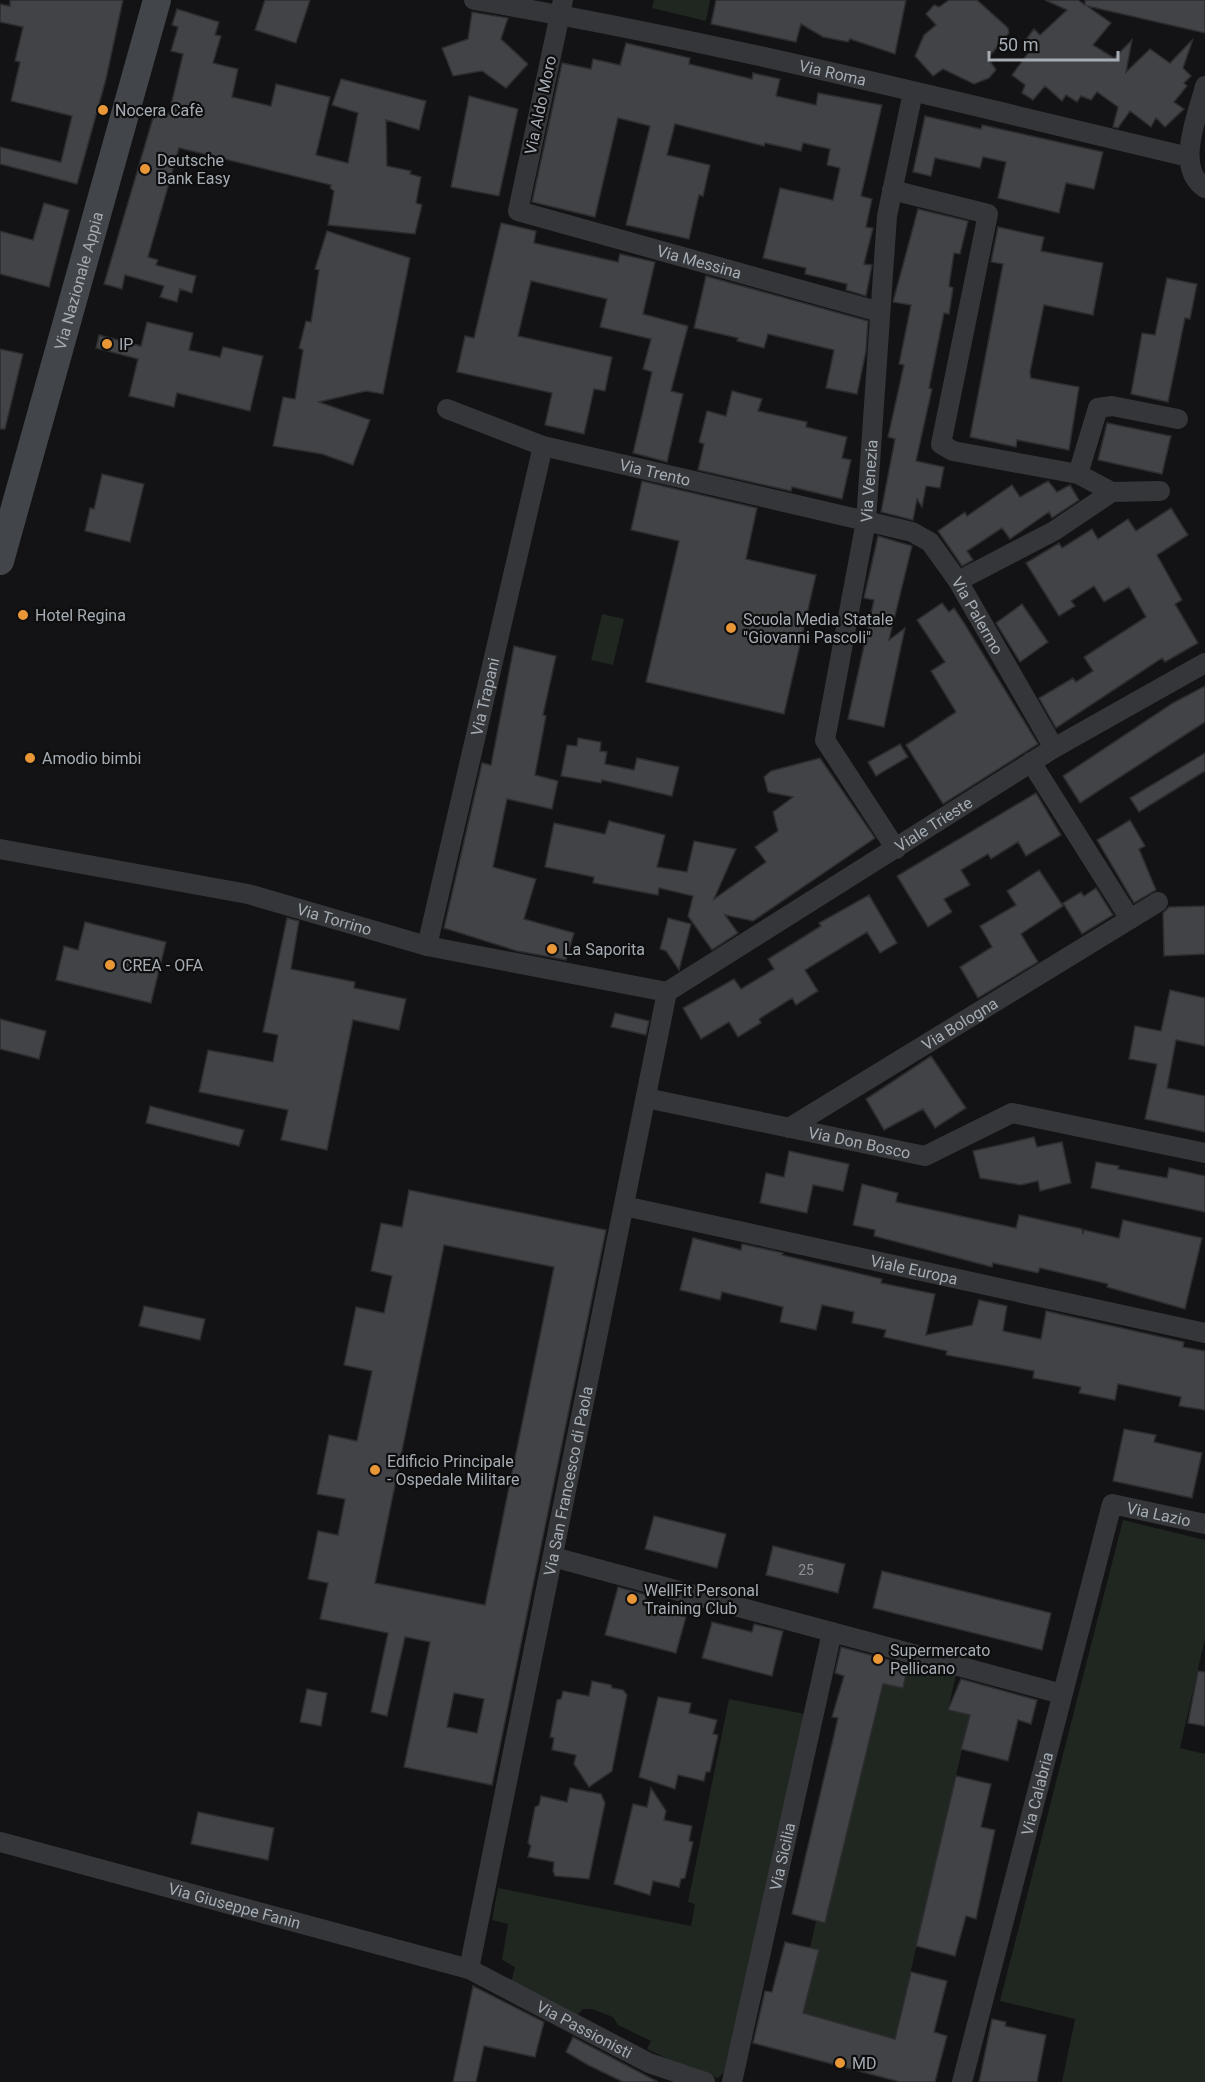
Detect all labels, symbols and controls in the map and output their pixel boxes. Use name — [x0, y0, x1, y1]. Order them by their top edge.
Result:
scale bar — [989, 24, 1118, 62]
text: 50 m — [998, 34, 1038, 55]
street label: Via Aldo Moro — [521, 54, 560, 156]
street label: Via Roma — [797, 56, 868, 90]
place label: Nocera Cafè — [115, 101, 203, 120]
marker: Nocera Cafè — [96, 103, 110, 117]
place label: Deutsche Bank Easy — [157, 151, 231, 188]
marker: Deutsche Bank Easy — [138, 162, 152, 176]
street label: Via Nazionale Appia — [51, 210, 107, 352]
street label: Via Messina — [655, 241, 744, 283]
place label: IP — [119, 335, 133, 354]
marker: IP — [100, 337, 114, 351]
street label: Via Venezia — [857, 439, 882, 523]
street label: Via Trento — [618, 455, 692, 490]
street label: Via Palermo — [948, 573, 1007, 658]
place label: Hotel Regina — [35, 606, 126, 625]
marker: Hotel Regina — [16, 608, 30, 622]
place label: Scuola Media Statale "Giovanni Pascoli" — [743, 610, 893, 647]
marker: Scuola Media Statale "Giovanni Pascoli" — [724, 621, 738, 635]
street label: Via Trapani — [467, 656, 504, 738]
place label: Amodio bimbi — [42, 749, 141, 768]
marker: Amodio bimbi — [23, 751, 37, 765]
street label: Viale Trieste — [892, 793, 976, 856]
street label: Via Torrino — [295, 900, 374, 939]
place label: La Saporita — [564, 940, 645, 959]
marker: La Saporita — [545, 942, 559, 956]
place label: CREA - OFA — [122, 956, 204, 975]
marker: CREA - OFA — [103, 958, 117, 972]
street label: Via Bologna — [918, 994, 1001, 1054]
street label: Via Don Bosco — [806, 1123, 912, 1163]
street label: Viale Europa — [869, 1251, 960, 1289]
street label: Via San Francesco di Paola — [540, 1385, 597, 1577]
place label: Edificio Principale - Ospedale Militare — [387, 1452, 520, 1489]
marker: Edificio Principale - Ospedale Militare — [368, 1463, 382, 1477]
street label: Via Lazio — [1125, 1498, 1192, 1531]
house number: 25 — [798, 1562, 814, 1578]
place label: WellFit Personal Training Club — [644, 1581, 759, 1618]
marker: WellFit Personal Training Club — [625, 1592, 639, 1606]
place label: Supermercato Pellicano — [890, 1641, 990, 1678]
marker: Supermercato Pellicano — [871, 1652, 885, 1666]
street label: Via Calabria — [1017, 1750, 1057, 1837]
street label: Via Sicilia — [766, 1821, 799, 1892]
street label: Via Giuseppe Fanin — [166, 1879, 303, 1933]
street label: Via Passionisti — [533, 1997, 635, 2062]
place label: MD — [852, 2054, 876, 2073]
marker: MD — [833, 2056, 847, 2070]

